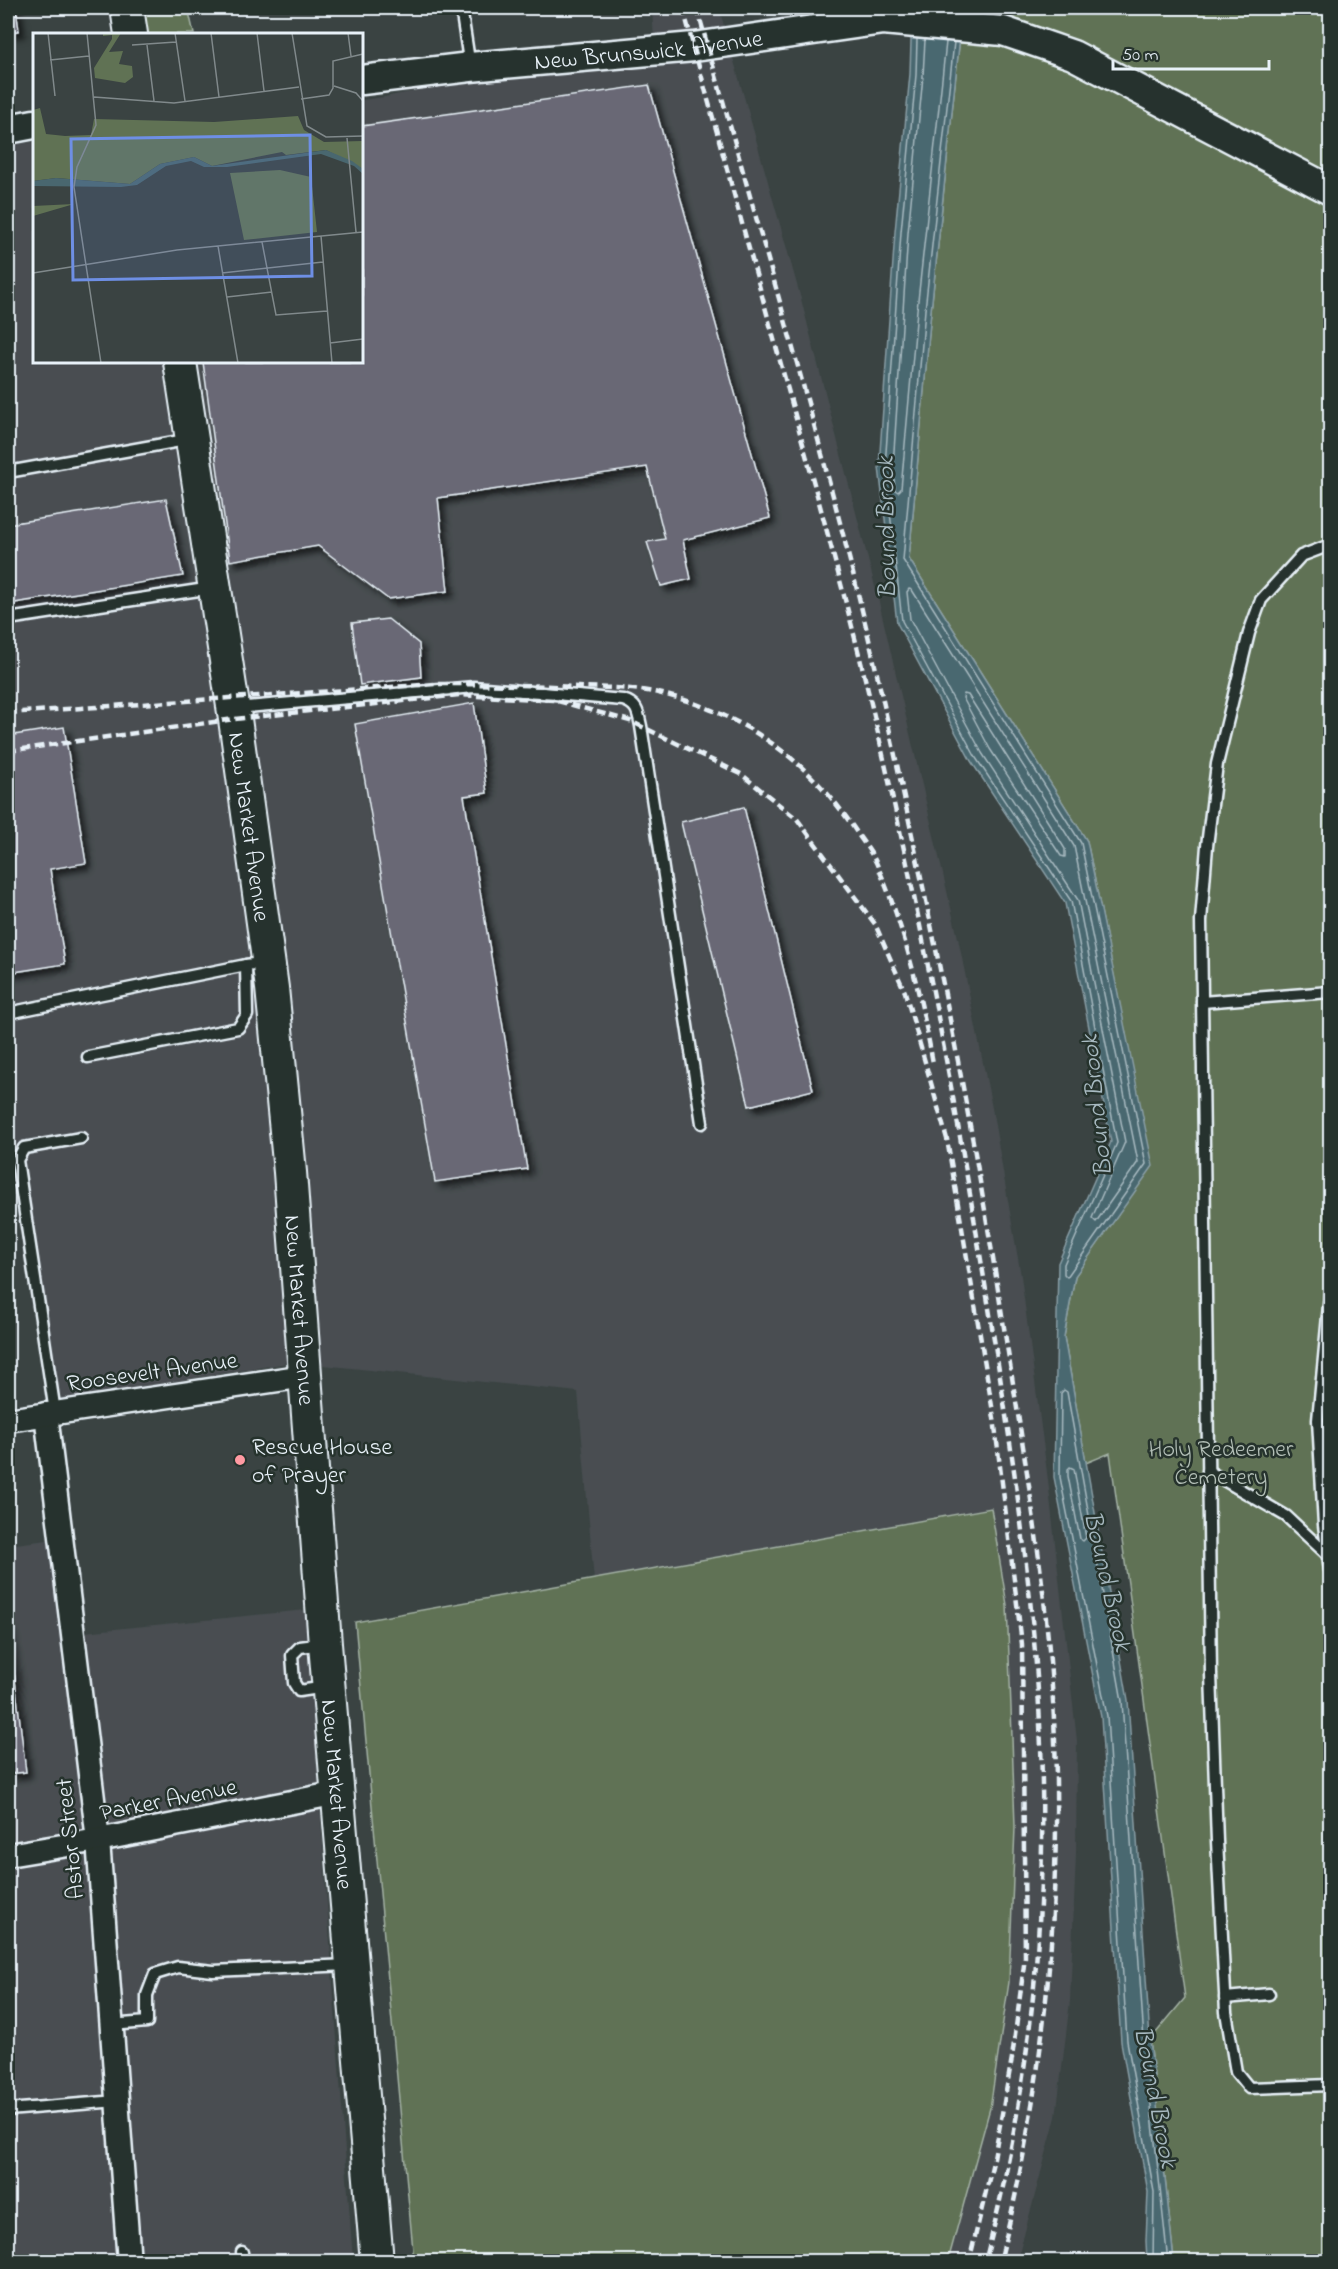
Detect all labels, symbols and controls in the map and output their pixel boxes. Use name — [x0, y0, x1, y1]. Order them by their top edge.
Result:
street label: New Brunswick Avenue — [533, 22, 765, 81]
inset map — [33, 33, 363, 363]
scale bar — [1113, 33, 1269, 71]
text: 50 m — [1122, 43, 1159, 69]
water label: Bound Brook — [868, 455, 908, 600]
street label: New Market Avenue — [217, 730, 278, 924]
water label: Bound Brook — [1071, 1031, 1124, 1179]
street label: New Market Avenue — [273, 1214, 322, 1407]
street label: Roosevelt Avenue — [65, 1344, 240, 1403]
place label: Rescue House of Prayer — [252, 1431, 393, 1495]
park label: Holy Redeemer Cemetery — [1149, 1433, 1294, 1497]
marker: Rescue House of Prayer — [233, 1453, 247, 1467]
water label: Bound Brook — [1071, 1508, 1141, 1657]
street label: New Market Avenue — [310, 1698, 361, 1892]
street label: Parker Avenue — [97, 1771, 240, 1832]
street label: Astor Street — [48, 1777, 95, 1901]
water label: Bound Brook — [1122, 2024, 1187, 2173]

